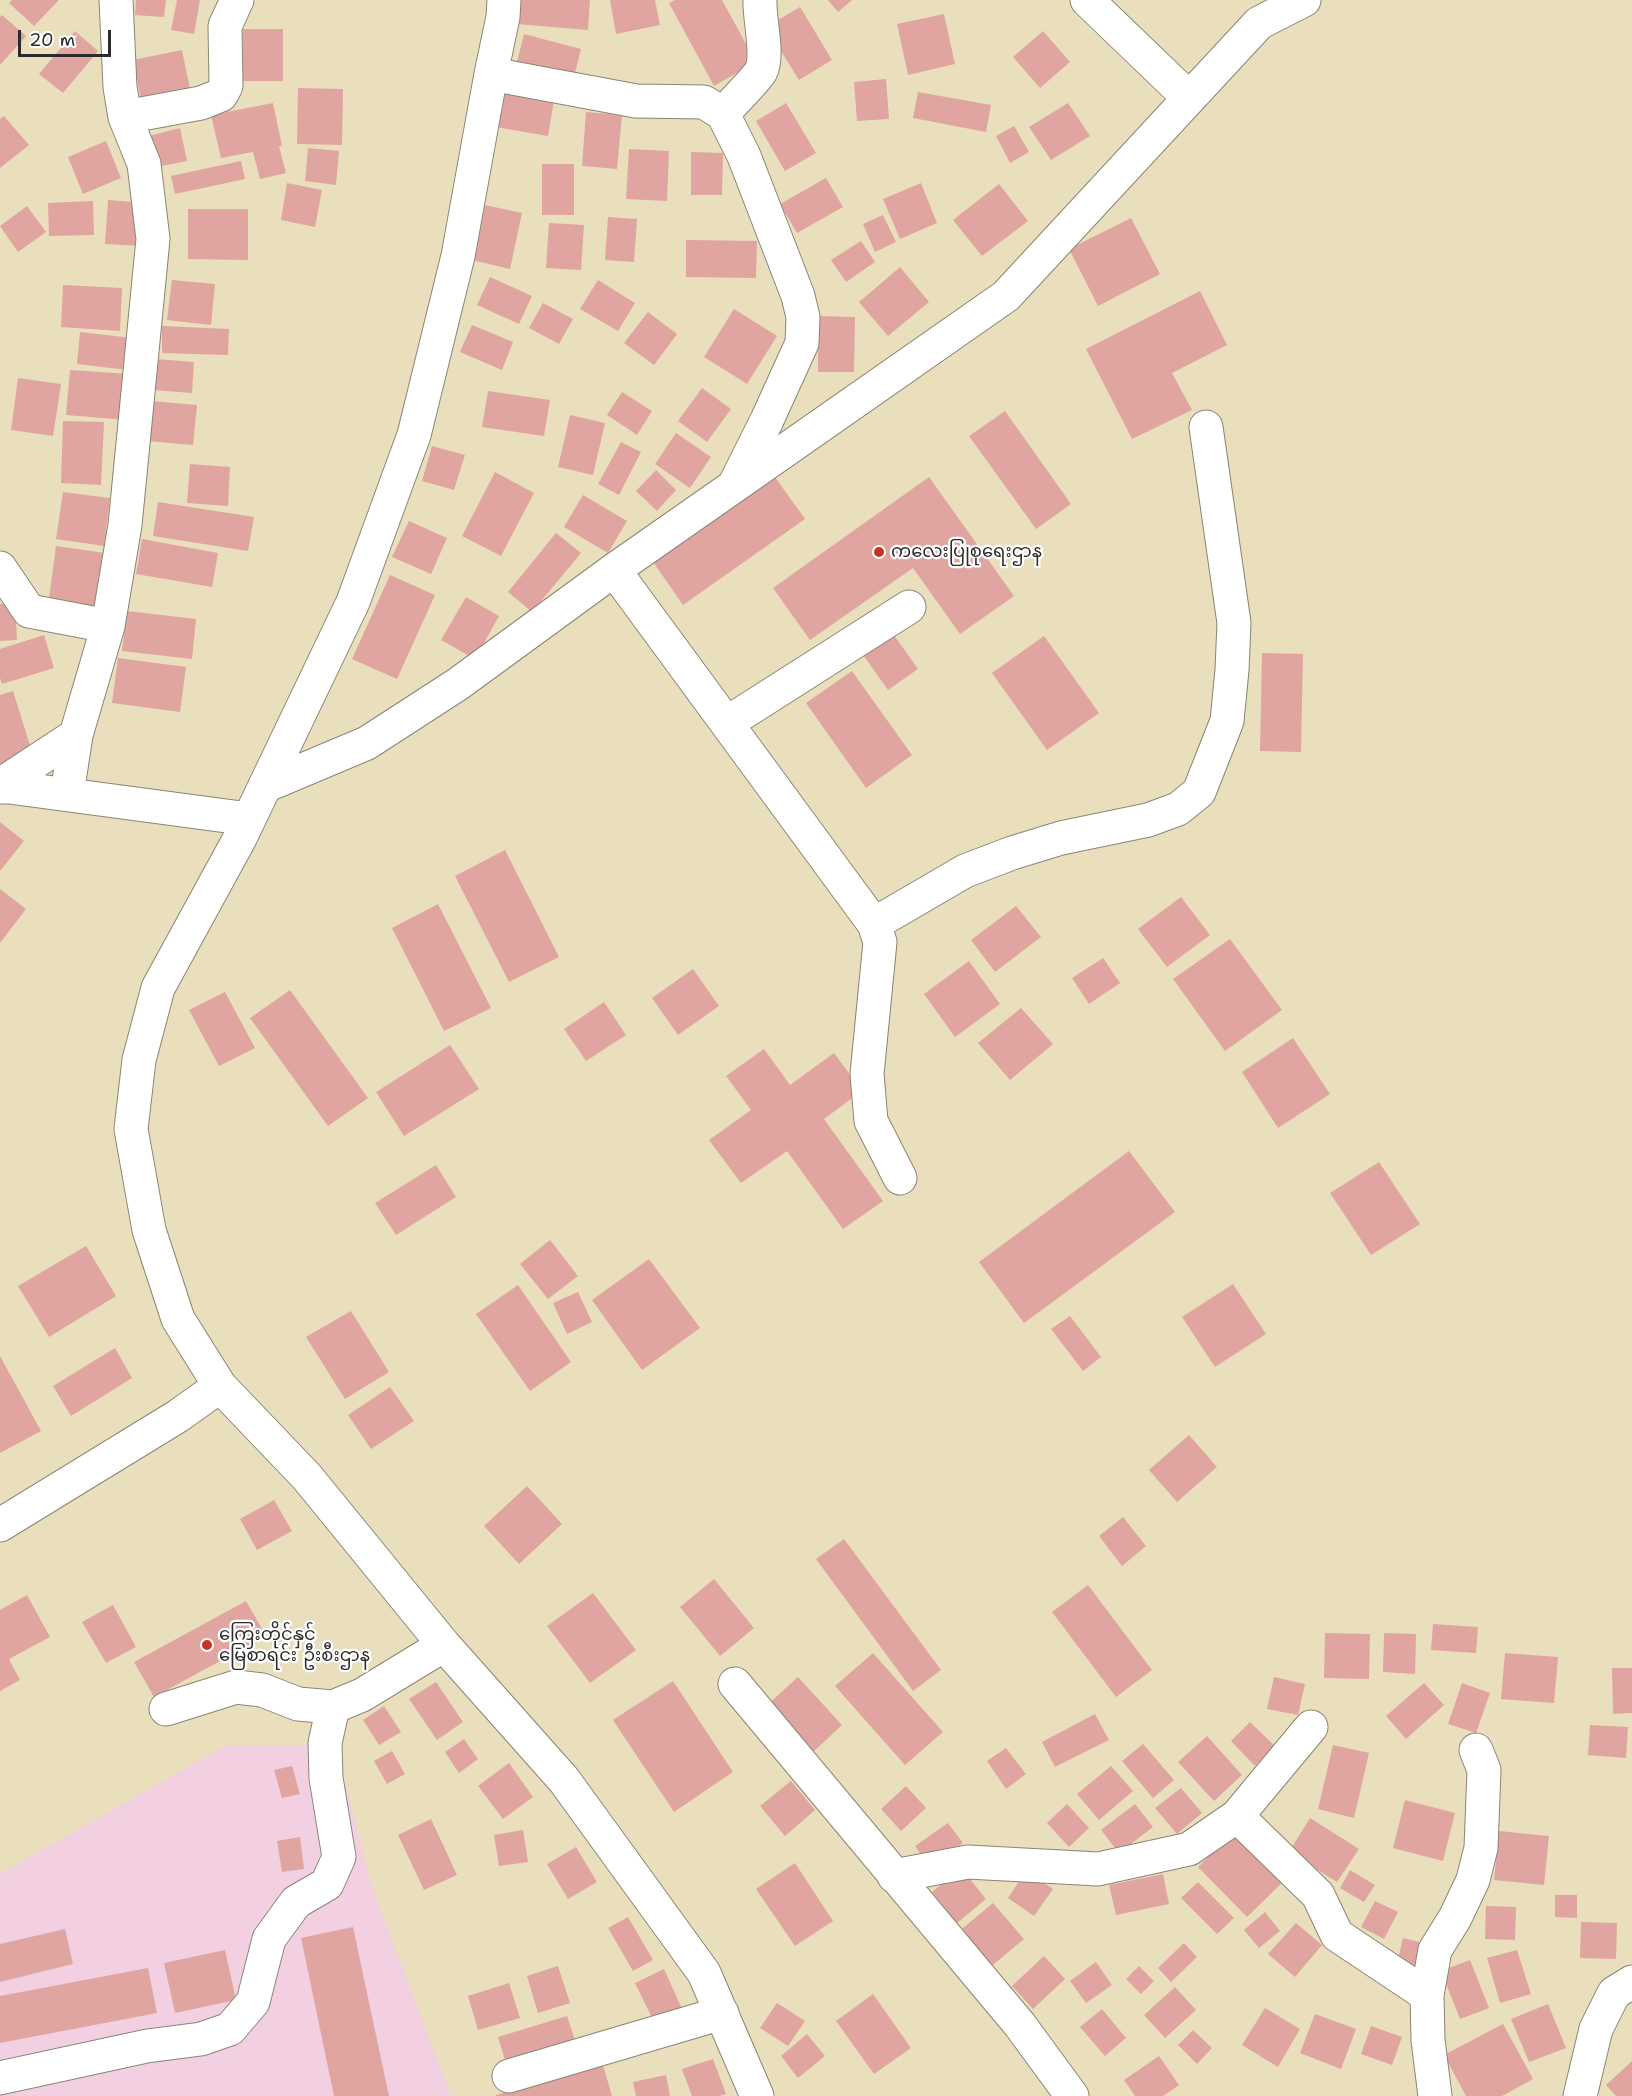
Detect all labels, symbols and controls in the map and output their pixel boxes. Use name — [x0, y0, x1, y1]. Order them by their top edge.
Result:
scale bar — [21, 18, 114, 56]
text: 20 m — [29, 28, 75, 52]
place label: ကလေးပြုစုရေးဌာန — [891, 541, 1042, 563]
marker: ကလေးပြုစုရေးဌာန — [872, 545, 886, 559]
place label: ကြေးတိုင်နှင့် မြေစာရင်း ဦးစီးဌာန — [219, 1624, 370, 1666]
marker: ကြေးတိုင်နှင့် မြေစာရင်း ဦးစီးဌာန — [200, 1638, 214, 1652]

